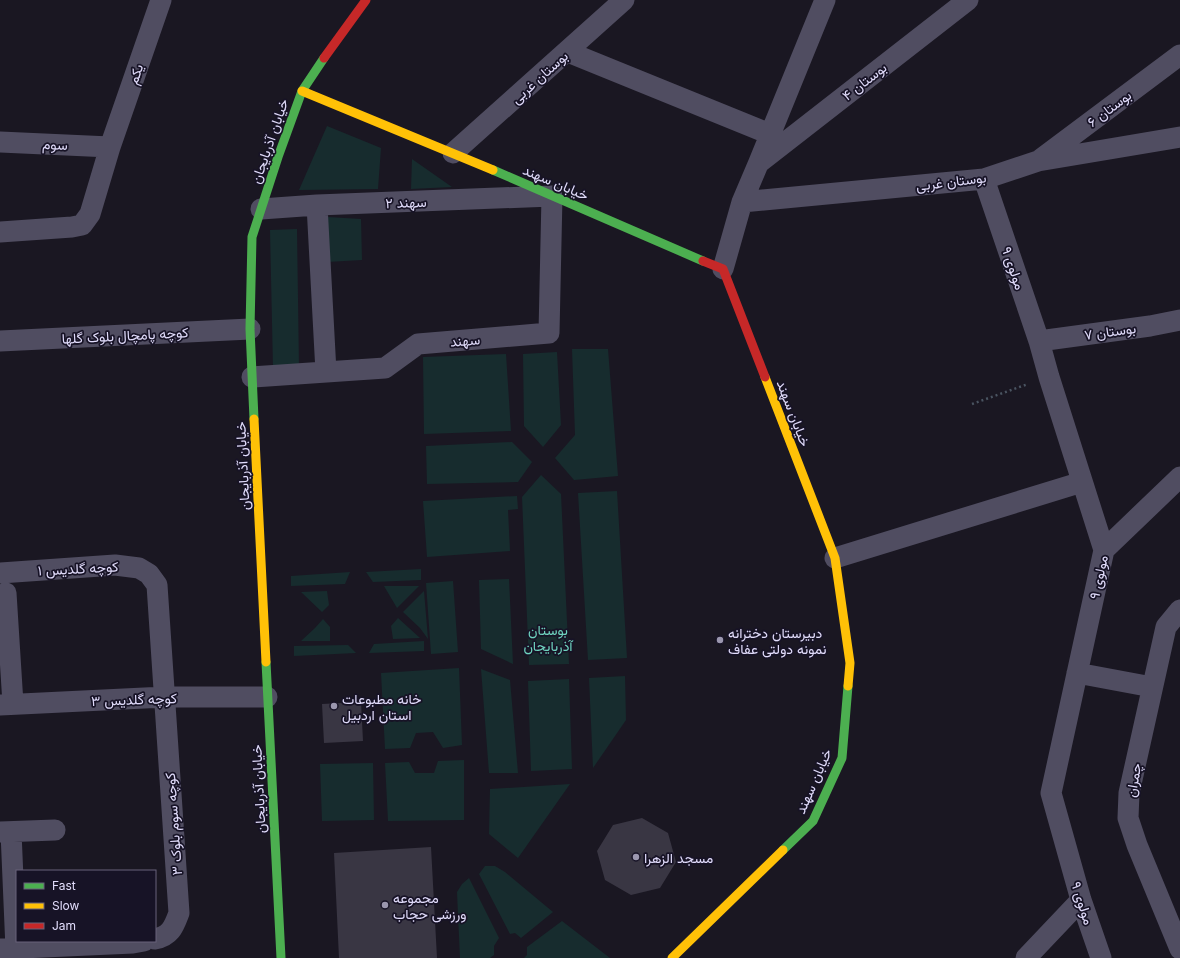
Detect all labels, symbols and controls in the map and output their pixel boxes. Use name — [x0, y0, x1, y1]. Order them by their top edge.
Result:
street label: بوستان غربی — [507, 47, 572, 108]
street label: بوستان ۴ — [838, 58, 890, 104]
street label: یکم — [124, 62, 147, 87]
street label: بوستان ۶ — [1084, 86, 1135, 131]
street label: خیابان آذربایجان — [247, 96, 292, 186]
street label: سوم — [42, 135, 68, 154]
street label: خیابان سهند — [520, 161, 591, 204]
street label: بوستان غربی — [915, 168, 987, 195]
street label: سهند ۲ — [385, 193, 427, 212]
street label: مولوی ۹ — [998, 244, 1029, 292]
street label: بوستان ۷ — [1083, 319, 1137, 344]
street label: کوچه پامچال بلوک گلها — [61, 323, 189, 349]
street label: سهند — [449, 330, 481, 351]
street label: خیابان سهند — [773, 378, 814, 449]
street label: خیابان آذربایجان — [231, 421, 254, 511]
street label: مولوی ۹ — [1085, 553, 1112, 601]
street label: کوچه گلدیس ۱ — [37, 557, 119, 581]
park label: بوستان آذربایجان — [523, 621, 574, 655]
place label: دبیرستان دخترانه نمونه دولتی عفاف — [728, 624, 827, 658]
marker: دبیرستان دخترانه نمونه دولتی عفاف — [715, 635, 725, 645]
street label: کوچه گلدیس ۳ — [91, 689, 177, 711]
place label: خانه مطبوعات استان اردبیل — [342, 690, 421, 724]
marker: خانه مطبوعات استان اردبیل — [329, 701, 339, 711]
street label: خیابان آذربایجان — [247, 744, 270, 834]
street label: خیابان سهند — [791, 746, 836, 817]
street label: چمران — [1122, 761, 1146, 799]
street label: کوچه سوم بلوک ۳ — [161, 772, 187, 876]
place label: مسجد الزهرا — [644, 849, 713, 867]
marker: مسجد الزهرا — [631, 852, 641, 862]
legend — [16, 870, 156, 942]
text: Fast — [52, 878, 76, 893]
street label: مولوی ۹ — [1067, 879, 1098, 927]
place label: مجموعه ورزشی حجاب — [393, 889, 466, 923]
text: Slow — [52, 898, 80, 913]
marker: مجموعه ورزشی حجاب — [380, 900, 390, 910]
text: Jam — [52, 918, 76, 933]

